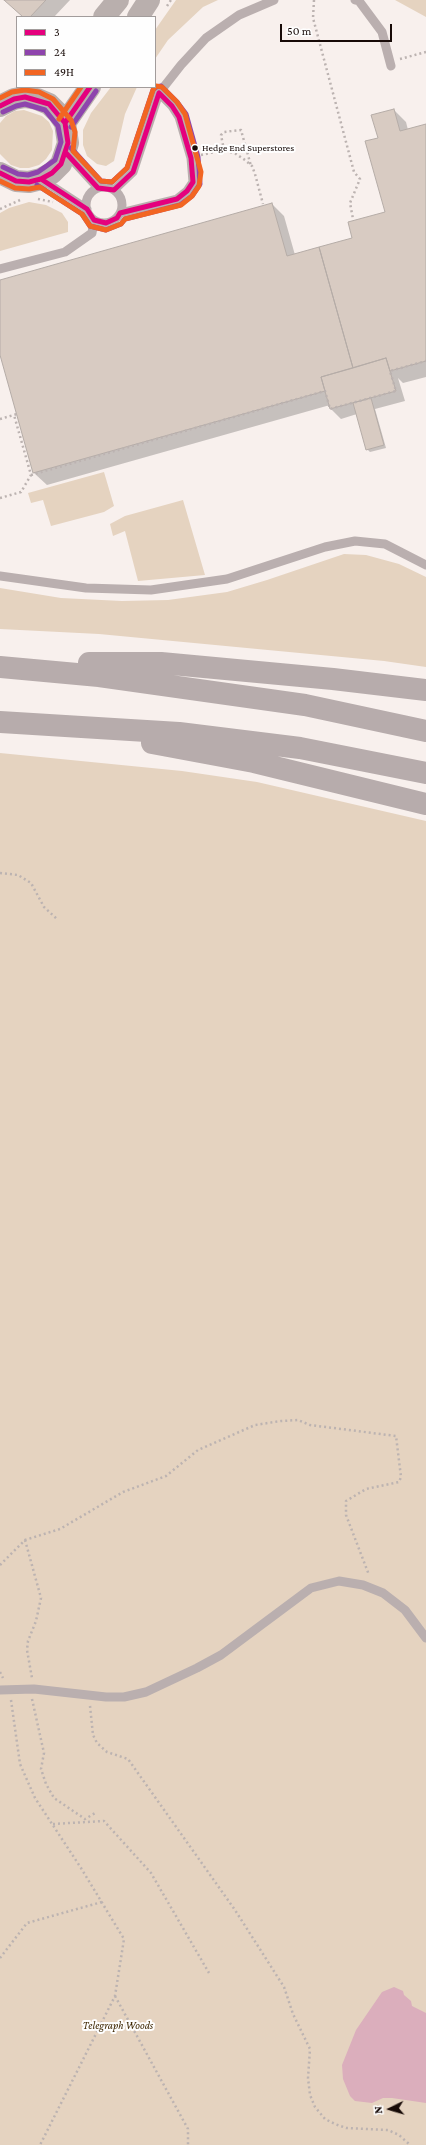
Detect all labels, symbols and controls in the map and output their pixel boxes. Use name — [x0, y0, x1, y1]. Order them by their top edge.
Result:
legend — [16, 16, 156, 88]
scale bar — [282, 16, 394, 42]
text: 50 m — [287, 24, 311, 38]
text: 3 — [54, 25, 60, 39]
text: 24 — [54, 45, 66, 59]
text: 49H — [54, 65, 74, 79]
place label: Hedge End Superstores — [202, 142, 294, 154]
marker: Hedge End Superstores — [190, 143, 200, 153]
park label: Telegraph Woods — [83, 2019, 153, 2033]
north arrow — [370, 2089, 410, 2129]
text: N — [372, 2106, 384, 2114]

